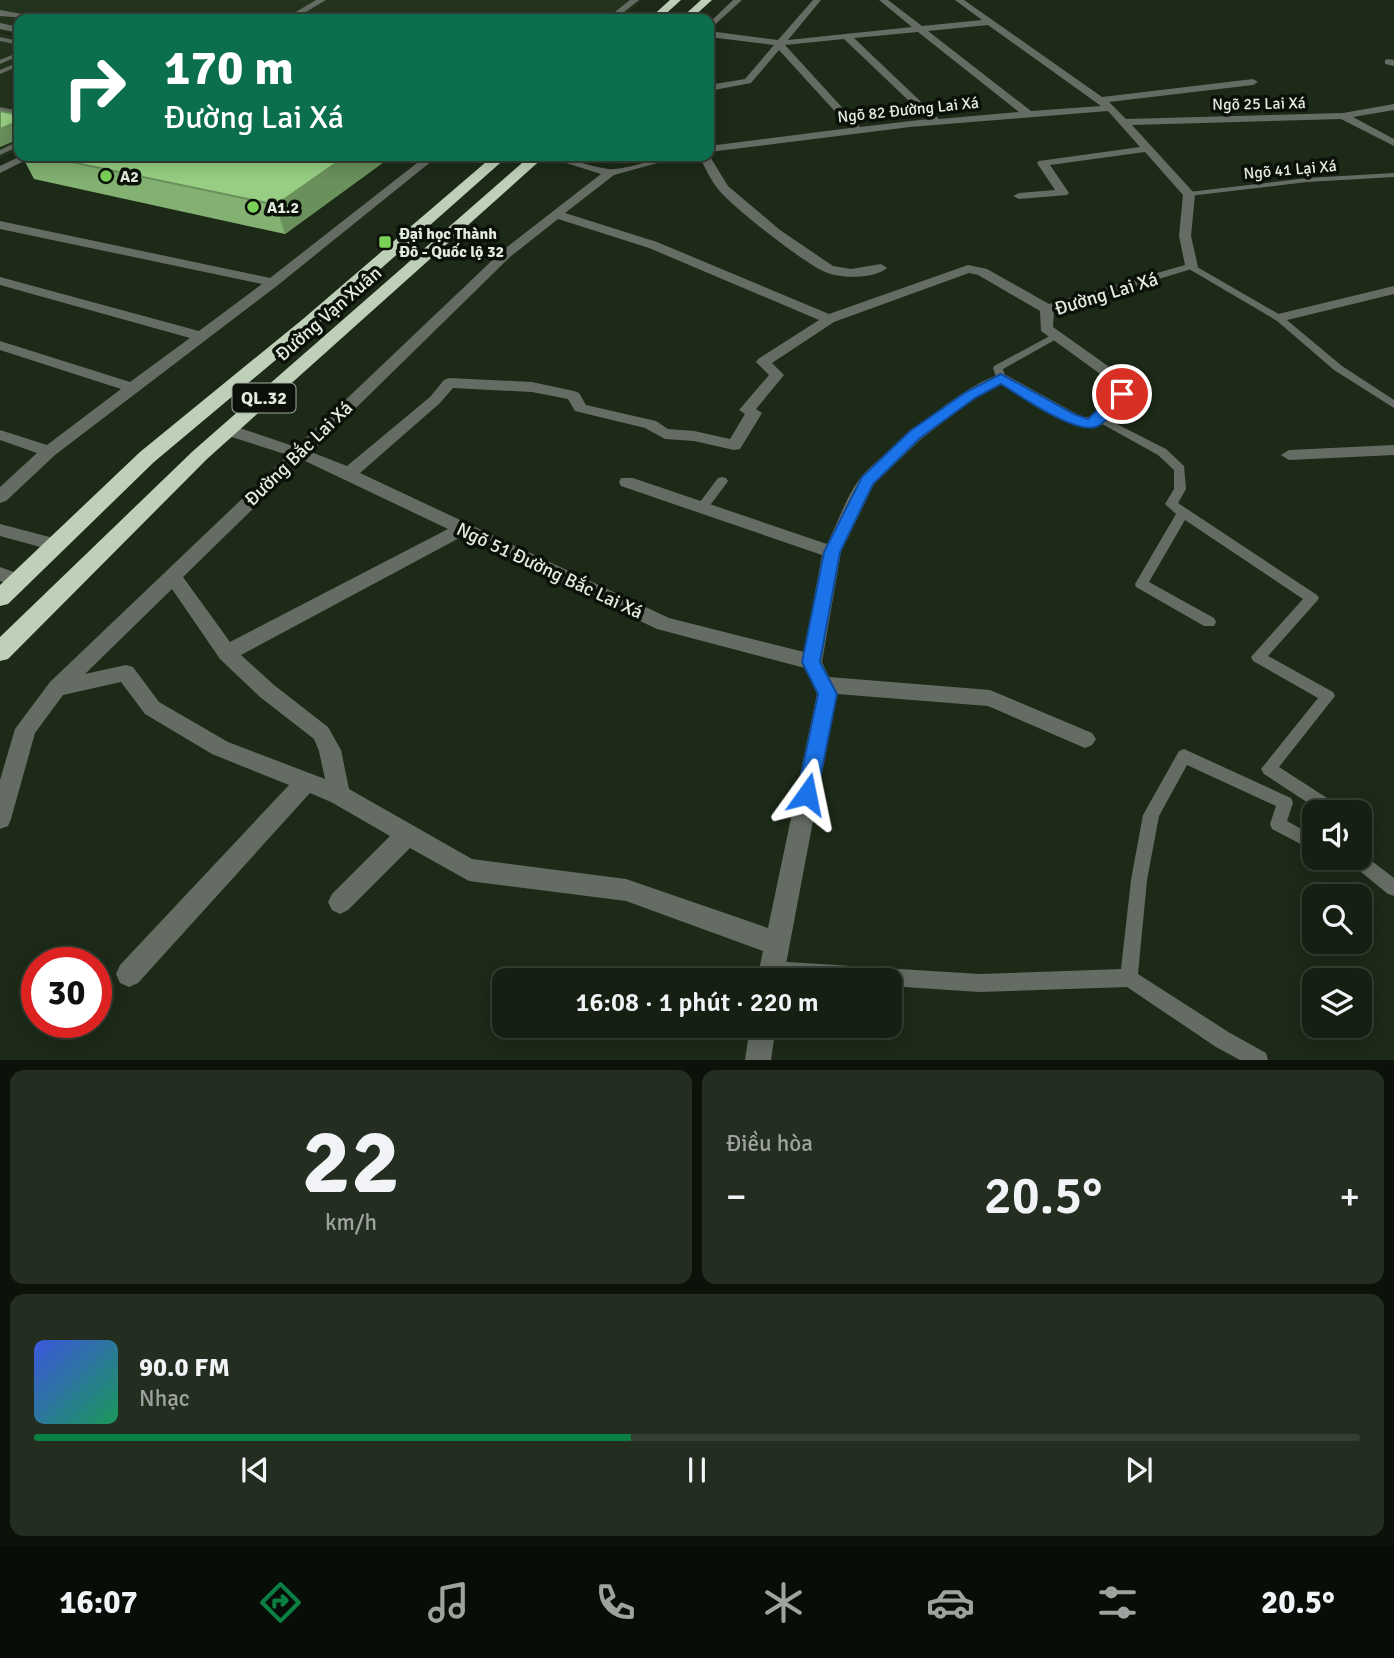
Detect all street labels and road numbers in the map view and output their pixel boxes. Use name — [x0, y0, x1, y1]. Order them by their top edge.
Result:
street label: Ngõ 82 Đường Lai Xá — [836, 93, 980, 127]
street label: Ngõ 25 Lai Xá — [1212, 93, 1306, 115]
street label: Ngõ 41 Lại Xá — [1243, 156, 1338, 184]
street label: Đường Vạn Xuân — [271, 261, 387, 366]
street label: Đường Lai Xá — [1052, 267, 1161, 321]
road number: QL.32 — [232, 384, 296, 412]
street label: Đường Bắc Lai Xá — [240, 396, 358, 511]
street label: Ngõ 51 Đường Bắc Lai Xá — [453, 517, 647, 625]

